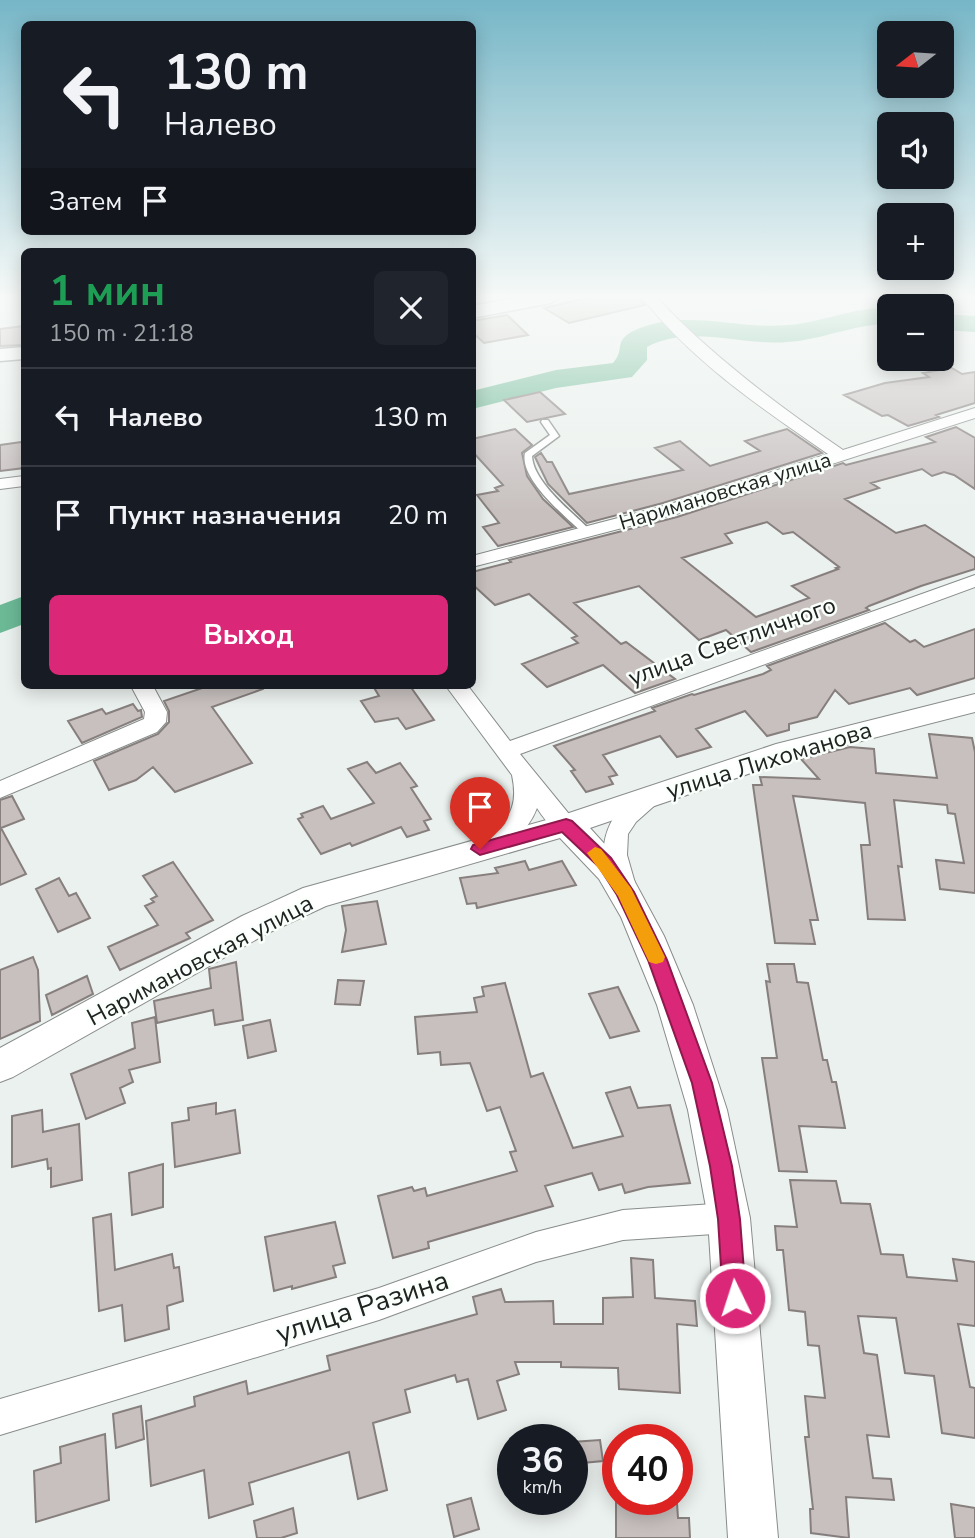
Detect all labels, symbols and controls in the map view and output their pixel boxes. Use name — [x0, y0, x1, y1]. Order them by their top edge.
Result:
north arrow — [877, 21, 954, 98]
map controls — [877, 21, 954, 371]
text: 130 m — [164, 39, 308, 106]
icon: left — [49, 49, 140, 140]
text: Налево — [164, 103, 277, 146]
button: sound — [877, 112, 954, 189]
icon: arrive — [136, 182, 174, 220]
text: Затем — [49, 184, 122, 219]
button: + — [877, 203, 954, 280]
text: 1 мин — [49, 263, 165, 320]
button: close — [374, 271, 448, 345]
button: − — [877, 294, 954, 371]
text: 150 m · 21:18 — [49, 318, 194, 349]
icon: left — [49, 398, 87, 436]
text: Налево — [108, 400, 203, 435]
text: 130 m — [372, 400, 448, 435]
street label: Наримановская улица — [615, 445, 835, 537]
icon: arrive — [49, 496, 87, 534]
text: Пункт назначения — [108, 498, 341, 533]
text: 20 m — [388, 498, 448, 533]
street label: улица Светличного — [624, 589, 840, 693]
button: Выход — [49, 595, 448, 675]
street label: улица Лихоманова — [662, 713, 876, 807]
pin — [450, 777, 510, 849]
icon: arrive — [461, 788, 499, 826]
street label: Наримановская улица — [81, 887, 319, 1033]
street label: улица Разина — [271, 1261, 454, 1353]
position arrow — [698, 1261, 772, 1335]
speed limit sign: 40 — [602, 1424, 693, 1515]
text: 36 — [521, 1437, 564, 1484]
text: km/h — [523, 1475, 562, 1499]

